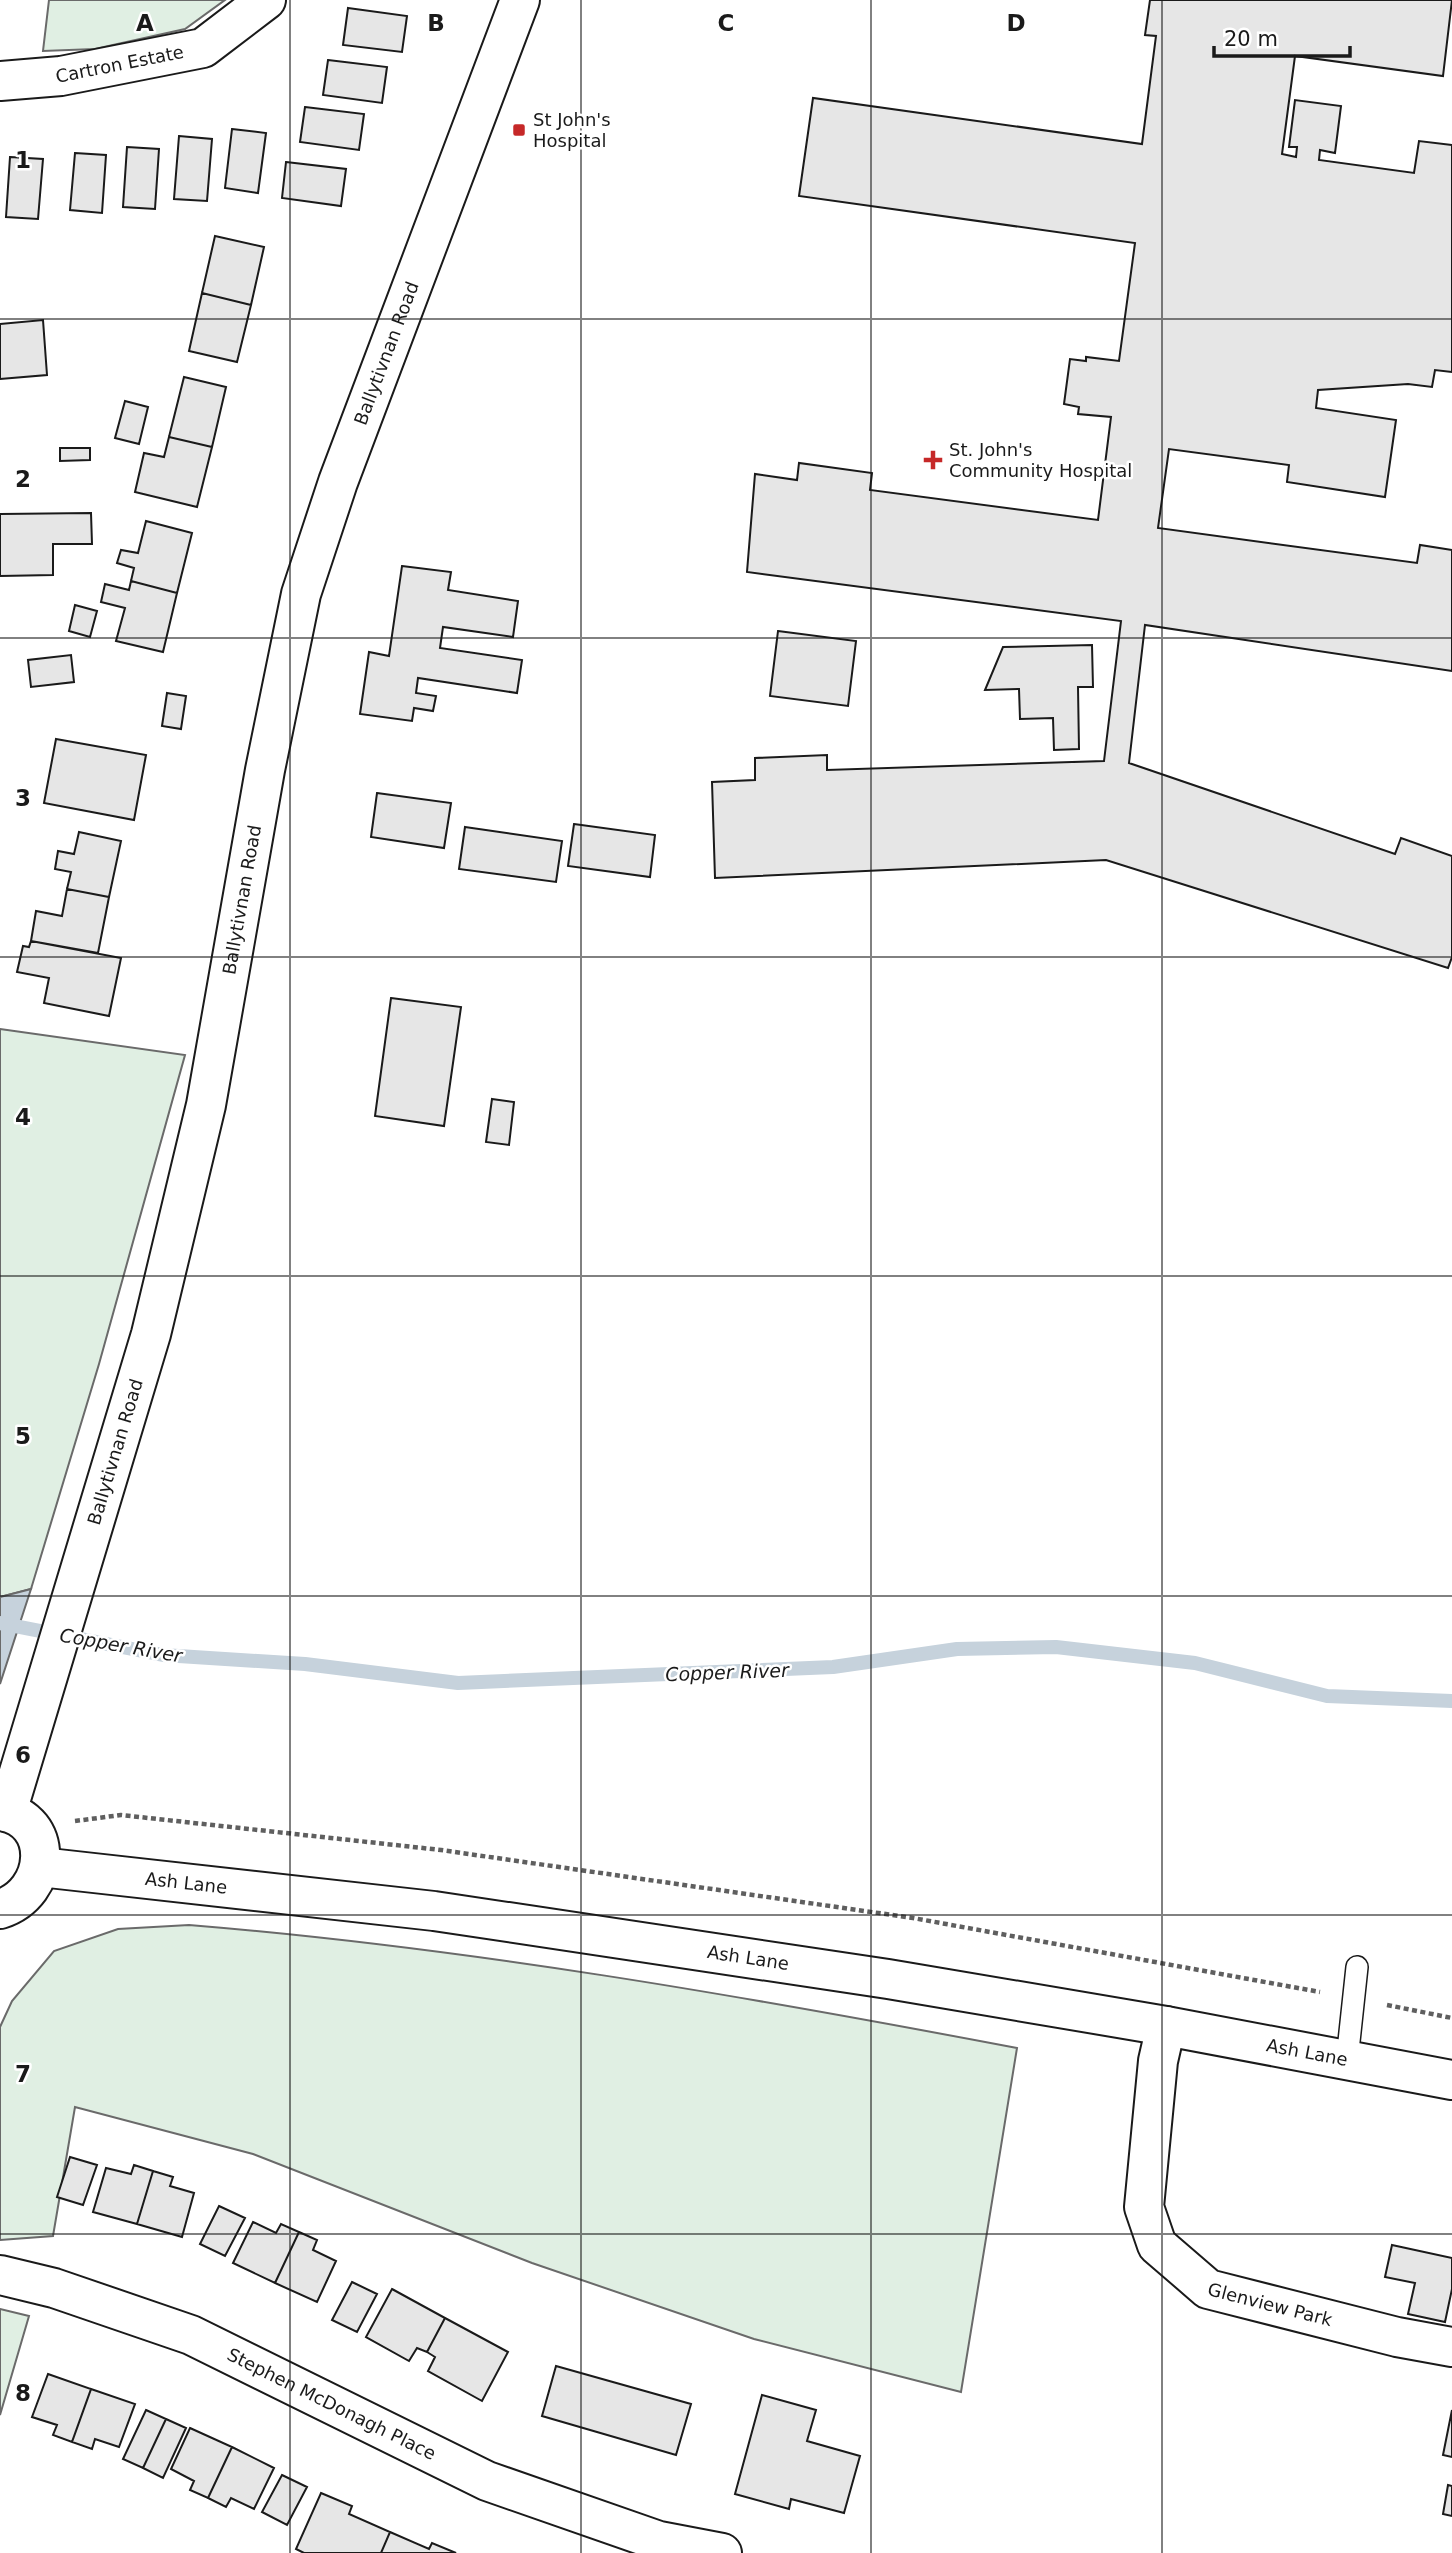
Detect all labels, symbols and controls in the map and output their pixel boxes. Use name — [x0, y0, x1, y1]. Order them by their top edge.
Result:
text: A — [136, 10, 154, 36]
text: B — [427, 10, 445, 36]
text: C — [718, 10, 734, 36]
text: D — [1006, 10, 1026, 36]
scale bar — [1214, 14, 1350, 58]
text: 20 m — [1224, 27, 1278, 51]
street label: Cartron Estate — [54, 41, 186, 87]
place label: St John's Hospital — [533, 109, 611, 151]
marker: St John's Hospital — [511, 122, 527, 138]
text: 1 — [15, 147, 31, 173]
street label: Ballytivnan Road — [350, 279, 423, 428]
place label: St. John's Community Hospital — [949, 439, 1132, 481]
marker: St. John's Community Hospital — [923, 450, 943, 470]
text: 2 — [15, 466, 31, 492]
text: 3 — [15, 785, 31, 811]
street label: Ballytivnan Road — [218, 823, 265, 976]
text: 4 — [15, 1104, 31, 1130]
street label: Ballytivnan Road — [83, 1376, 147, 1527]
text: 5 — [15, 1423, 31, 1449]
water label: Copper River — [58, 1623, 185, 1667]
water label: Copper River — [665, 1659, 790, 1685]
text: 6 — [15, 1742, 31, 1768]
street label: Ash Lane — [144, 1868, 228, 1898]
street label: Ash Lane — [706, 1941, 790, 1974]
street label: Ash Lane — [1265, 2034, 1350, 2070]
text: 7 — [15, 2061, 31, 2087]
street label: Glenview Park — [1206, 2278, 1335, 2330]
street label: Stephen McDonagh Place — [224, 2344, 439, 2464]
text: 8 — [15, 2380, 31, 2406]

